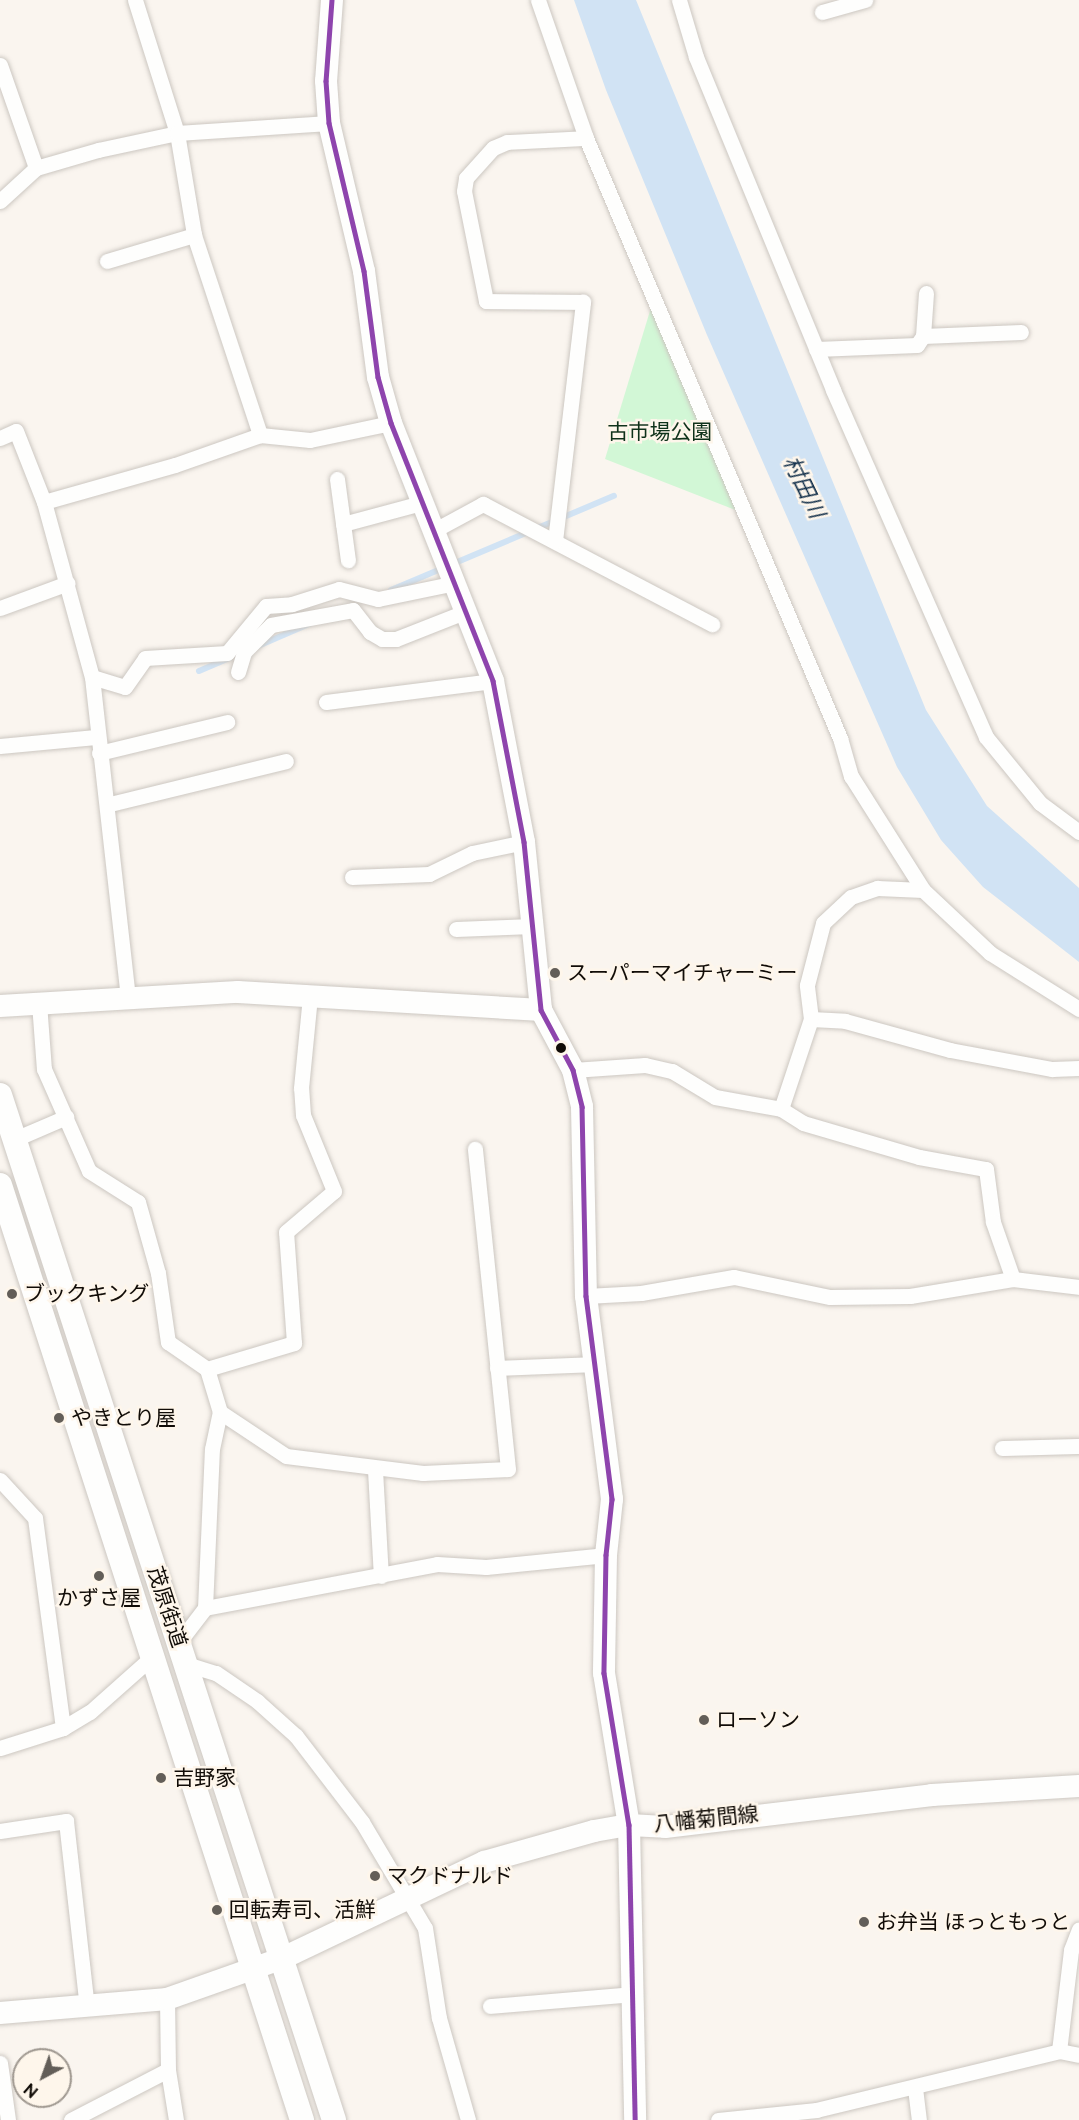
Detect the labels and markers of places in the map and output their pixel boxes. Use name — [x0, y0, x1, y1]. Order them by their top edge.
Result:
place label: スーパーマイチャーミー — [567, 960, 798, 986]
marker: スーパーマイチャーミー — [548, 966, 562, 980]
unlabelled marker — [555, 1042, 567, 1054]
place label: ブックキング — [24, 1281, 150, 1307]
marker: ブックキング — [5, 1287, 19, 1301]
place label: やきとり屋 — [71, 1405, 176, 1431]
marker: やきとり屋 — [52, 1411, 66, 1425]
marker: かずさ屋 — [92, 1569, 106, 1583]
place label: かずさ屋 — [57, 1585, 141, 1611]
place label: ローソン — [716, 1707, 800, 1733]
marker: ローソン — [697, 1713, 711, 1727]
place label: 吉野家 — [173, 1765, 236, 1791]
marker: 吉野家 — [154, 1771, 168, 1785]
place label: マクドナルド — [387, 1863, 513, 1889]
marker: マクドナルド — [368, 1869, 382, 1883]
place label: 回転寿司、活鮮 — [229, 1897, 376, 1923]
marker: 回転寿司、活鮮 — [210, 1903, 224, 1917]
place label: お弁当 ほっともっと — [876, 1909, 1070, 1935]
marker: お弁当 ほっともっと — [857, 1915, 871, 1929]

